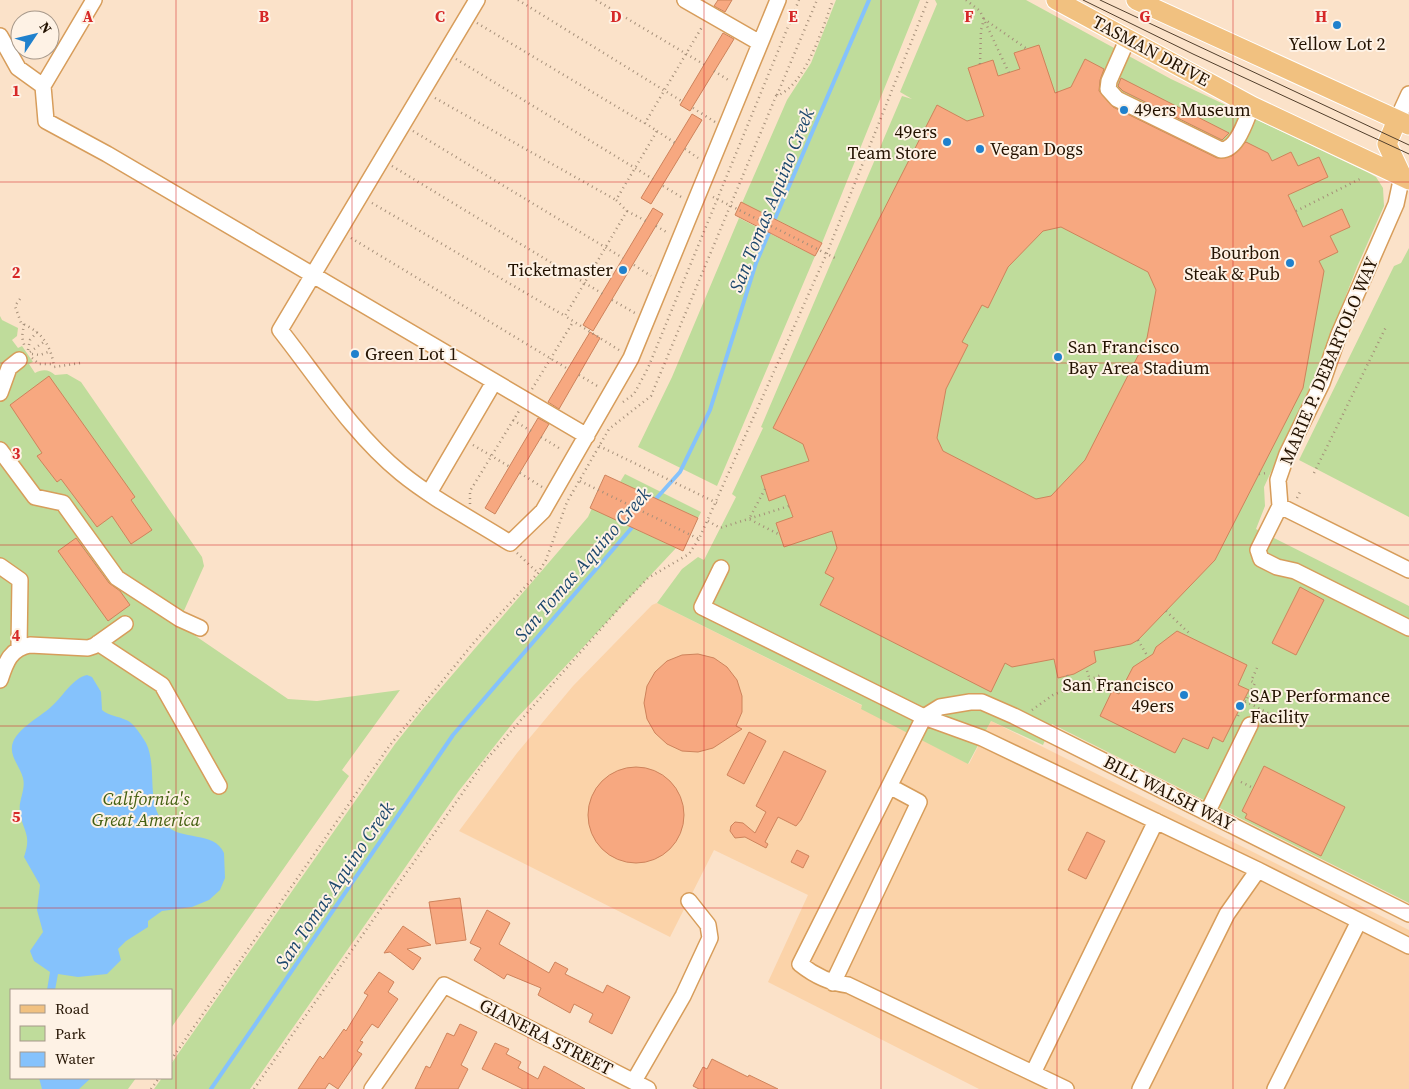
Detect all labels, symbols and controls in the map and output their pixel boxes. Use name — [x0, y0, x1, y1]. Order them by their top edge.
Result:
text: A — [83, 5, 94, 27]
text: B — [259, 5, 270, 27]
text: C — [435, 5, 445, 27]
text: D — [610, 5, 622, 27]
text: E — [788, 5, 798, 27]
text: F — [964, 5, 974, 27]
text: G — [1140, 5, 1151, 27]
text: H — [1315, 5, 1327, 27]
street label: TASMAN DRIVE — [1088, 9, 1214, 92]
north arrow — [10, 10, 60, 60]
text: N — [35, 18, 57, 37]
marker: Yellow Lot 2 — [1331, 19, 1343, 31]
place label: Yellow Lot 2 — [1289, 31, 1385, 56]
text: 1 — [12, 79, 20, 101]
place label: 49ers Museum — [1134, 97, 1251, 122]
water label: San Tomas Aquino Creek — [722, 104, 820, 296]
marker: 49ers Museum — [1118, 104, 1130, 116]
place label: 49ers Team Store — [848, 119, 937, 165]
marker: 49ers Team Store — [941, 136, 953, 148]
place label: Vegan Dogs — [990, 136, 1083, 161]
marker: Vegan Dogs — [974, 143, 986, 155]
place label: Bourbon Steak & Pub — [1184, 240, 1280, 286]
street label: MARIE P. DEBARTOLO WAY — [1273, 253, 1384, 469]
place label: Ticketmaster — [508, 257, 613, 282]
marker: Bourbon Steak & Pub — [1284, 257, 1296, 269]
text: 2 — [12, 261, 21, 283]
marker: Ticketmaster — [617, 264, 629, 276]
place label: San Francisco Bay Area Stadium — [1068, 334, 1210, 380]
place label: Green Lot 1 — [365, 341, 458, 366]
marker: Green Lot 1 — [349, 348, 361, 360]
marker: San Francisco Bay Area Stadium — [1052, 351, 1064, 363]
text: 3 — [12, 442, 21, 464]
water label: San Tomas Aquino Creek — [508, 481, 656, 647]
text: 4 — [12, 624, 21, 646]
place label: San Francisco 49ers — [1063, 672, 1174, 718]
place label: SAP Performance Facility — [1250, 683, 1390, 729]
marker: San Francisco 49ers — [1178, 689, 1190, 701]
marker: SAP Performance Facility — [1234, 700, 1246, 712]
street label: BILL WALSH WAY — [1100, 749, 1239, 837]
park label: California's Great America — [92, 786, 201, 832]
water label: San Tomas Aquino Creek — [268, 796, 400, 974]
text: 5 — [12, 805, 21, 827]
legend — [10, 989, 172, 1079]
street label: GIANERA STREET — [475, 992, 617, 1081]
text: Road — [55, 998, 89, 1019]
text: Park — [55, 1023, 87, 1044]
text: Water — [55, 1048, 96, 1069]

